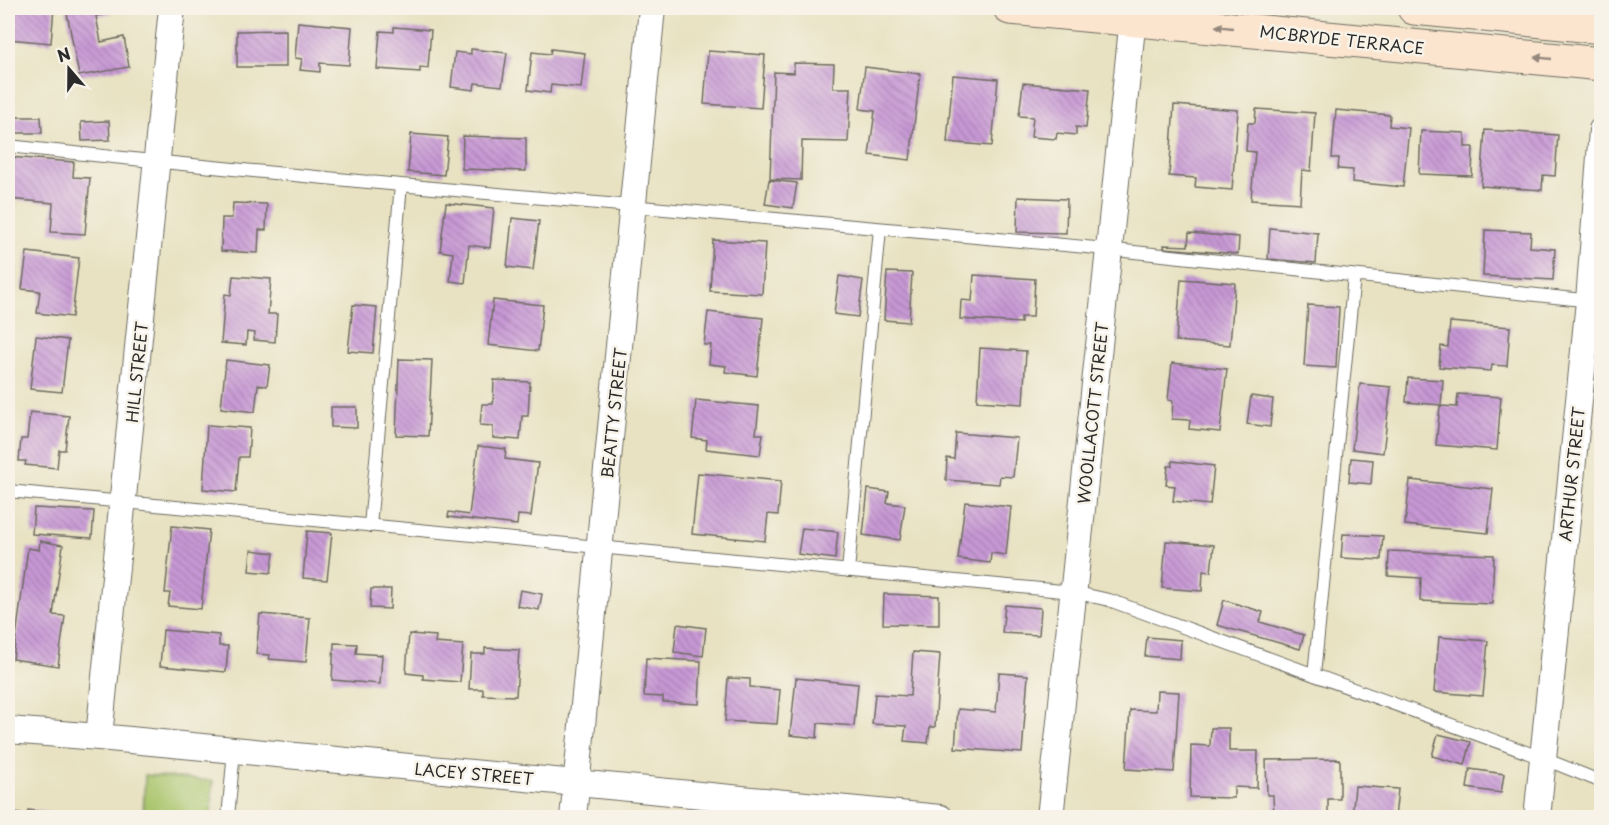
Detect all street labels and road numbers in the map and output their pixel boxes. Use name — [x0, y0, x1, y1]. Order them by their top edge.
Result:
street label: MCBRYDE TERRACE — [1259, 18, 1425, 60]
street label: HILL STREET — [119, 320, 153, 424]
street label: WOOLLACOTT STREET — [1071, 321, 1113, 505]
street label: BEATTY STREET — [594, 347, 632, 479]
street label: ARTHUR STREET — [1552, 406, 1590, 542]
street label: LACEY STREET — [413, 756, 535, 790]

